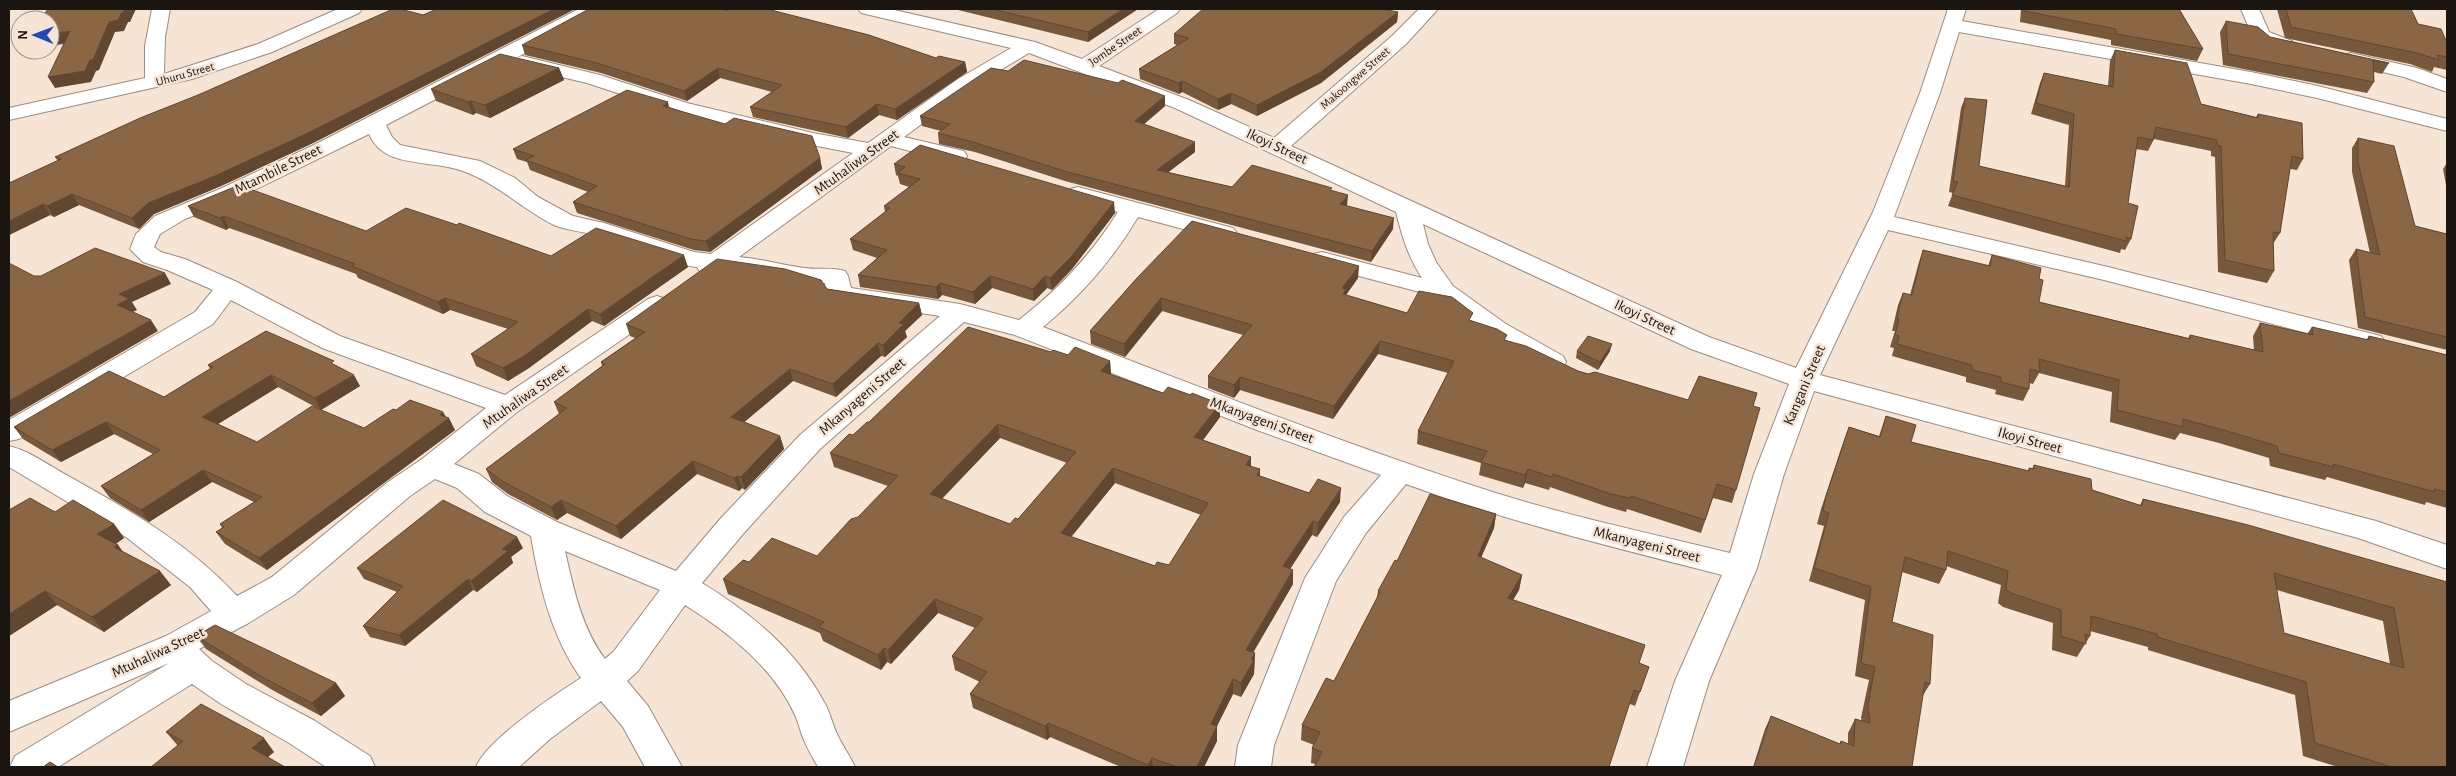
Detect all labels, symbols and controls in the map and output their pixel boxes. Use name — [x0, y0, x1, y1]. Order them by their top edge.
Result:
north arrow — [10, 10, 60, 60]
street label: Jombe Street — [1086, 24, 1144, 68]
text: N — [16, 30, 30, 40]
street label: Makoongwe Street — [1318, 45, 1392, 111]
street label: Uhuru Street — [155, 60, 216, 88]
street label: Ikoyi Street — [1244, 126, 1310, 167]
street label: Mtuhaliwa Street — [811, 127, 902, 198]
street label: Mtambile Street — [232, 142, 324, 197]
street label: Ikoyi Street — [1612, 297, 1678, 338]
street label: Kangani Street — [1781, 343, 1828, 428]
street label: Mkanyageni Street — [816, 355, 909, 438]
street label: Mtuhaliwa Street — [480, 361, 571, 431]
street label: Mkanyageni Street — [1208, 395, 1316, 446]
street label: Ikoyi Street — [1996, 425, 2064, 456]
street label: Mkanyageni Street — [1592, 524, 1702, 565]
street label: Mtuhaliwa Street — [109, 624, 207, 681]

